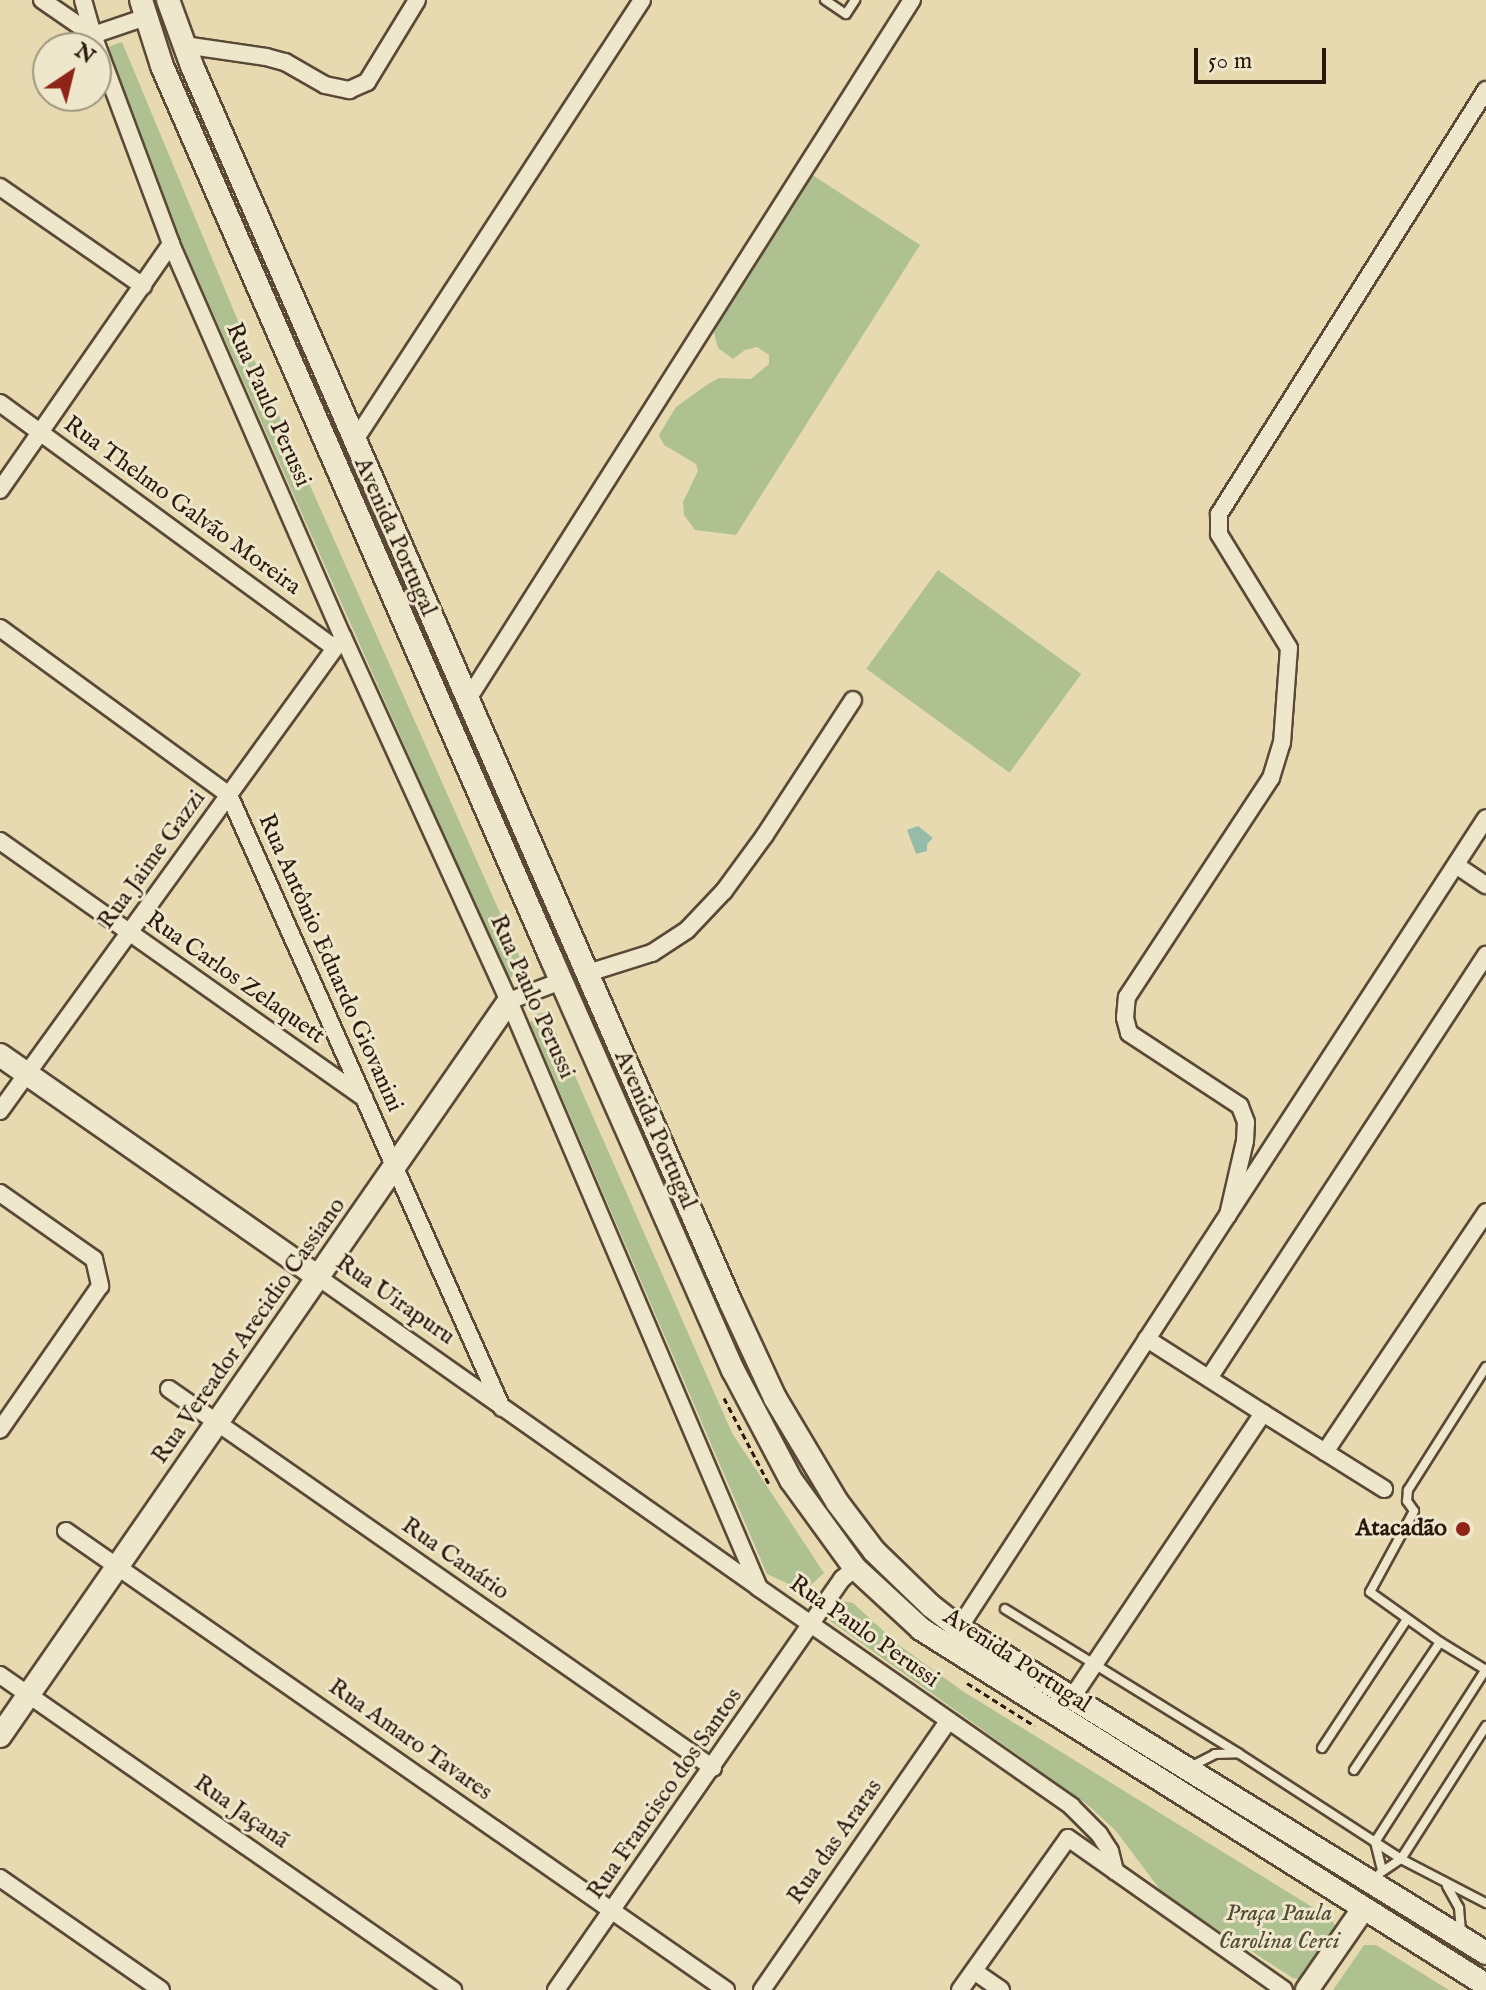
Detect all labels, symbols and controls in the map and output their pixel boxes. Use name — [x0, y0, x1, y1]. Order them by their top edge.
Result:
north arrow — [32, 32, 112, 112]
scale bar — [1198, 32, 1330, 82]
text: N — [69, 37, 100, 71]
text: 50 m — [1208, 46, 1252, 77]
street label: Rua Paulo Perussi — [219, 319, 317, 491]
street label: Rua Thelmo Galvão Moreira — [58, 410, 306, 602]
street label: Avenida Portugal — [347, 453, 443, 621]
street label: Rua Jaime Gazzi — [92, 785, 212, 935]
street label: Rua Antônio Eduardo Giovanini — [251, 810, 409, 1116]
street label: Rua Carlos Zelaquett — [140, 905, 330, 1051]
street label: Rua Paulo Perussi — [483, 911, 581, 1083]
street label: Avenida Portugal — [607, 1046, 703, 1214]
street label: Rua Vereador Arecidio Cassiano — [146, 1192, 352, 1470]
street label: Rua Uirapuru — [330, 1248, 460, 1352]
street label: Rua Canário — [396, 1511, 514, 1607]
place label: Atacadão — [1355, 1515, 1447, 1543]
marker: Atacadão — [1454, 1520, 1472, 1538]
street label: Rua Paulo Perussi — [783, 1570, 945, 1694]
street label: Avenida Portugal — [938, 1602, 1096, 1720]
street label: Rua Amaro Tavares — [323, 1673, 497, 1807]
street label: Rua Francisco dos Santos — [581, 1683, 749, 1905]
street label: Rua Jaçanã — [188, 1769, 294, 1855]
street label: Rua das Araras — [781, 1774, 889, 1910]
park label: Praça Paula Carolina Cerci — [1218, 1900, 1340, 1956]

